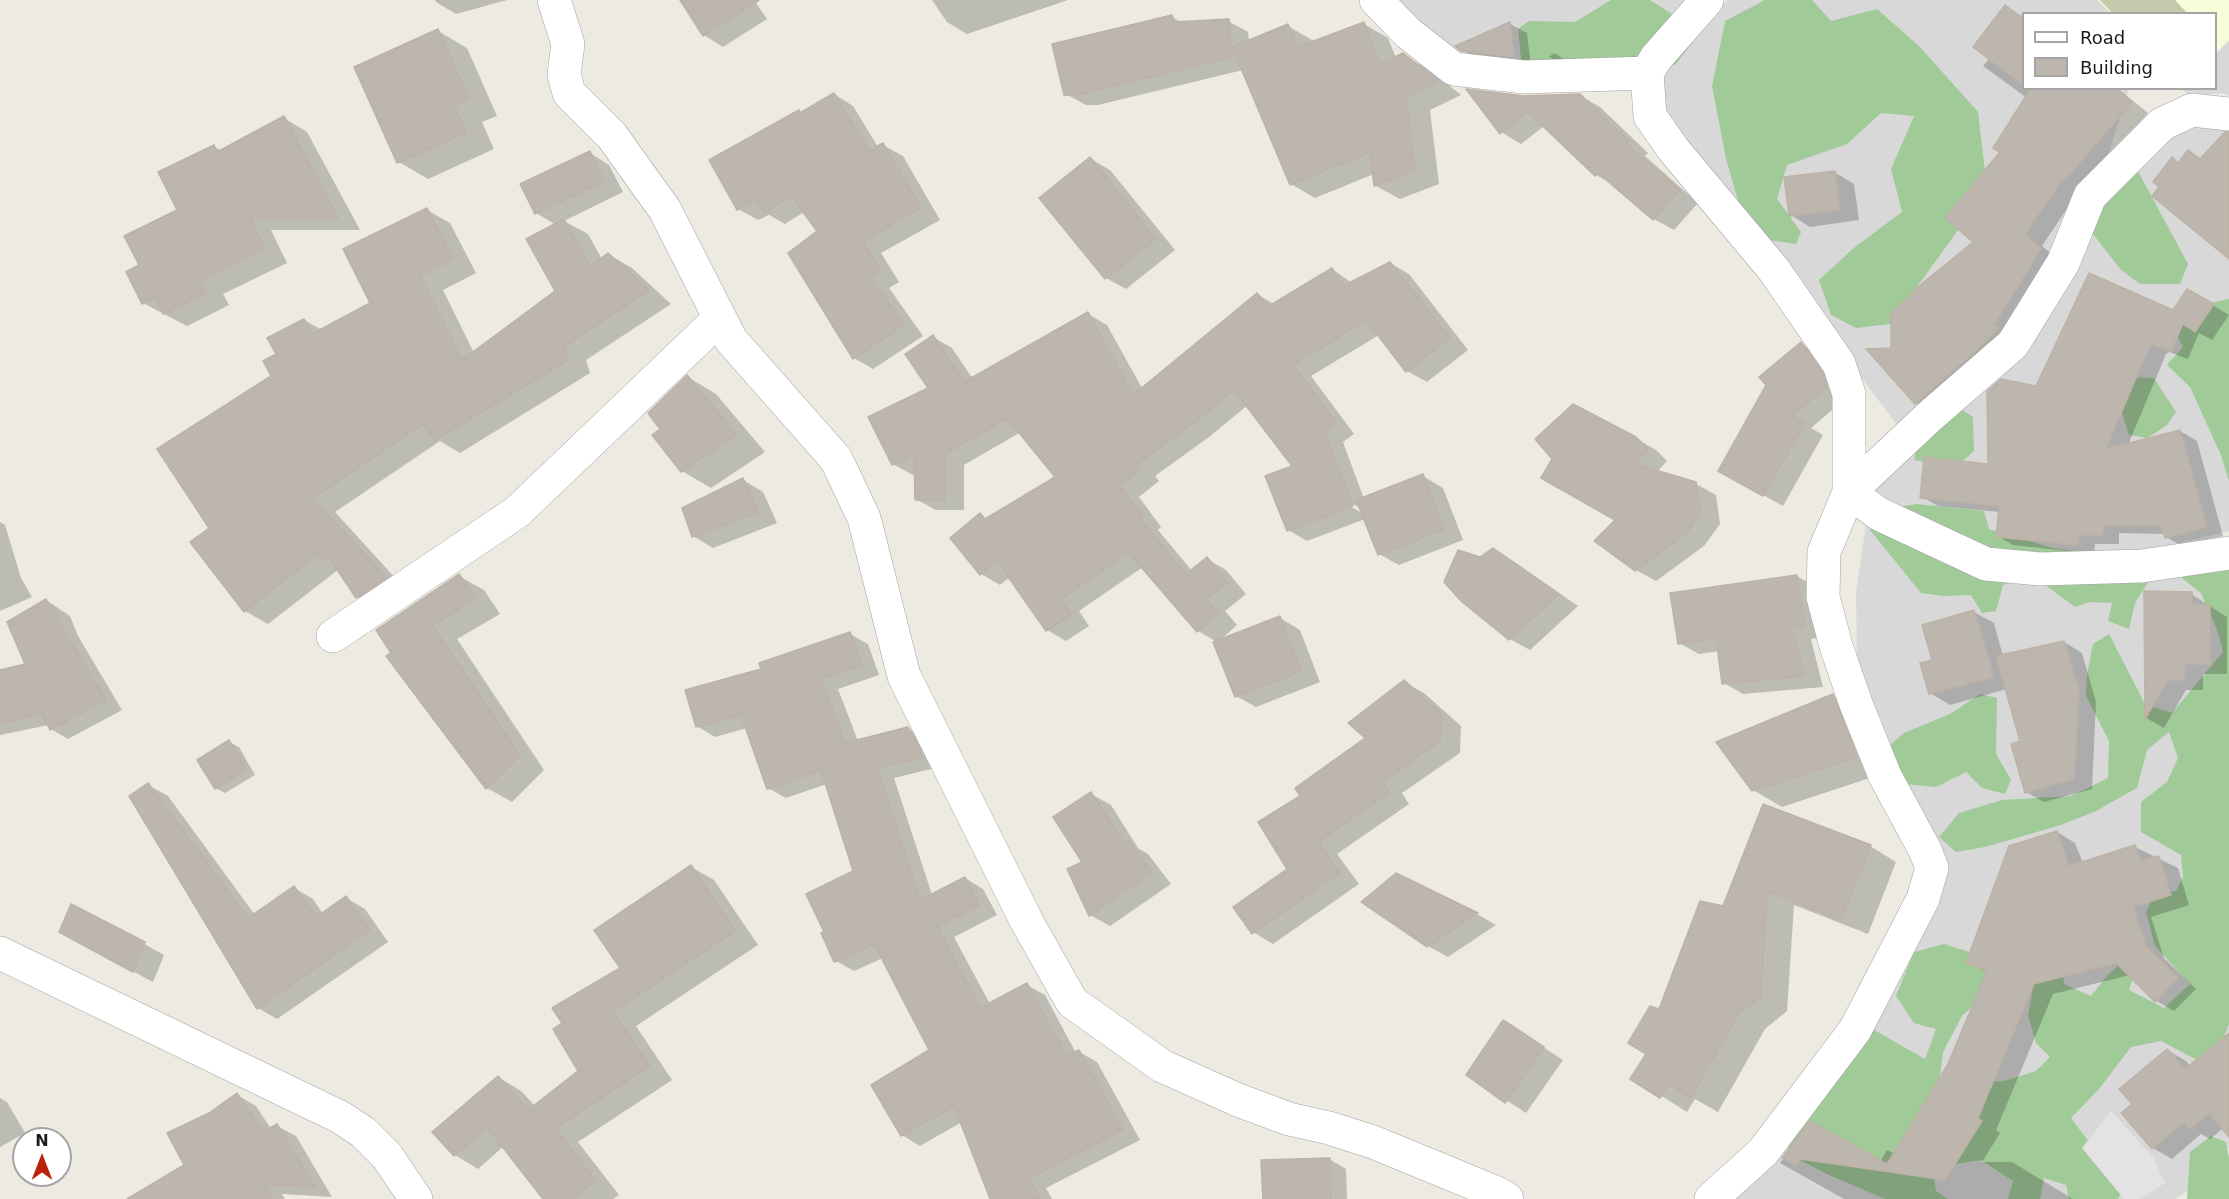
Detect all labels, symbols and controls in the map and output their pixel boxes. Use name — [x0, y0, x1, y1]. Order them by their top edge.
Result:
legend — [2022, 12, 2217, 90]
text: Road — [2080, 27, 2125, 48]
text: Building — [2080, 57, 2153, 78]
north arrow — [12, 1127, 72, 1187]
text: N — [35, 1131, 49, 1150]

